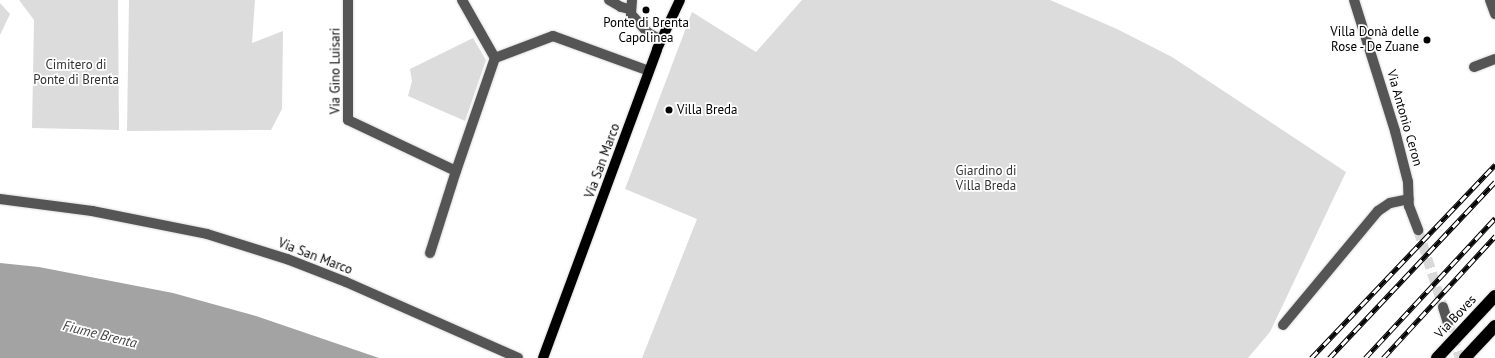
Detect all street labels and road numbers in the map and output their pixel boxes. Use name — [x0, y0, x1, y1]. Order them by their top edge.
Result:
street label: Via Gino Luisari — [328, 28, 344, 114]
street label: Via Antonio Ceron — [1383, 68, 1425, 168]
street label: Via San Marco — [582, 121, 624, 201]
street label: Via San Marco — [276, 236, 354, 278]
street label: Via Boves — [1432, 292, 1480, 342]

